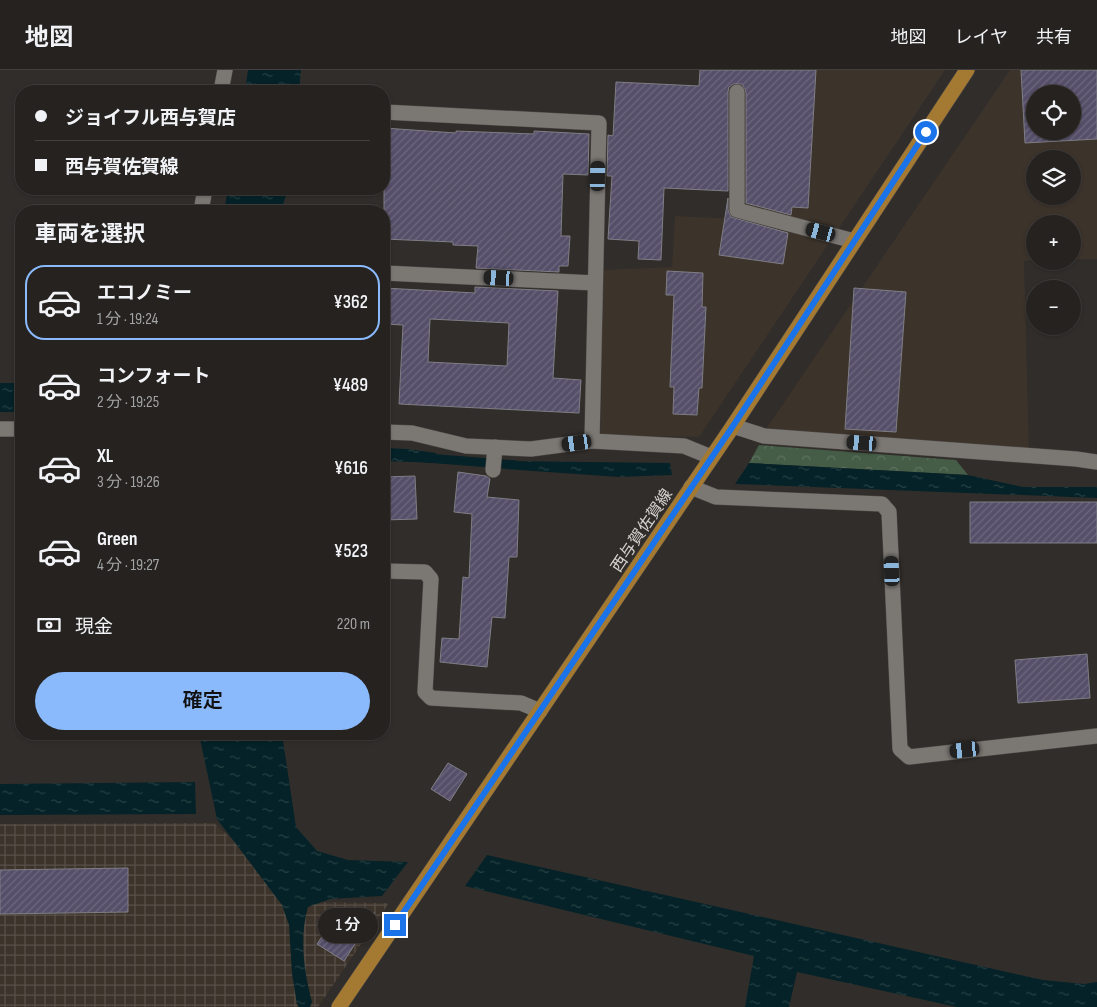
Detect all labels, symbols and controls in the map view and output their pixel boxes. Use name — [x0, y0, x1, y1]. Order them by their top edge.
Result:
text: 地図 — [25, 23, 73, 52]
text: 地図 — [891, 27, 927, 48]
text: レイヤ — [955, 27, 1008, 48]
text: 共有 — [1036, 27, 1072, 48]
map controls — [1026, 85, 1081, 335]
button: locate — [1026, 85, 1081, 140]
text: ジョイフル西与賀店 — [65, 107, 236, 130]
route start — [915, 121, 937, 143]
button: layers — [1026, 150, 1081, 205]
text: 西与賀佐賀線 — [65, 156, 179, 179]
car — [590, 161, 605, 191]
button: + — [1026, 215, 1081, 270]
text: 車両を選択 — [35, 221, 145, 248]
car — [804, 221, 837, 243]
car — [483, 270, 514, 286]
icon: car — [37, 280, 82, 325]
button: − — [1026, 280, 1081, 335]
text: エコノミー — [97, 282, 192, 305]
text: ¥362 — [333, 291, 368, 314]
text: 1 分 · 19:24 — [97, 310, 158, 329]
icon: car — [37, 363, 82, 408]
text: コンフォート — [97, 365, 210, 388]
text: ¥489 — [333, 374, 368, 397]
text: 2 分 · 19:25 — [97, 393, 159, 412]
car — [561, 433, 592, 453]
car — [846, 434, 877, 452]
text: XL — [97, 445, 113, 468]
icon: car — [37, 446, 82, 491]
text: ¥616 — [334, 457, 368, 480]
text: 3 分 · 19:26 — [97, 473, 160, 492]
street label: 西与賀佐賀線 — [608, 486, 677, 576]
text: Green — [97, 528, 137, 551]
icon: car — [37, 529, 82, 574]
text: ¥523 — [334, 540, 368, 563]
text: 4 分 · 19:27 — [97, 556, 159, 575]
car — [883, 556, 900, 586]
icon: cash — [35, 611, 63, 639]
text: 220 m — [337, 615, 370, 634]
text: 現金 — [75, 616, 113, 639]
button: 確定 — [35, 672, 370, 730]
car — [949, 741, 980, 759]
callout: 1 分 — [318, 908, 378, 942]
route end — [384, 914, 406, 936]
text: 1 分 — [336, 916, 360, 935]

